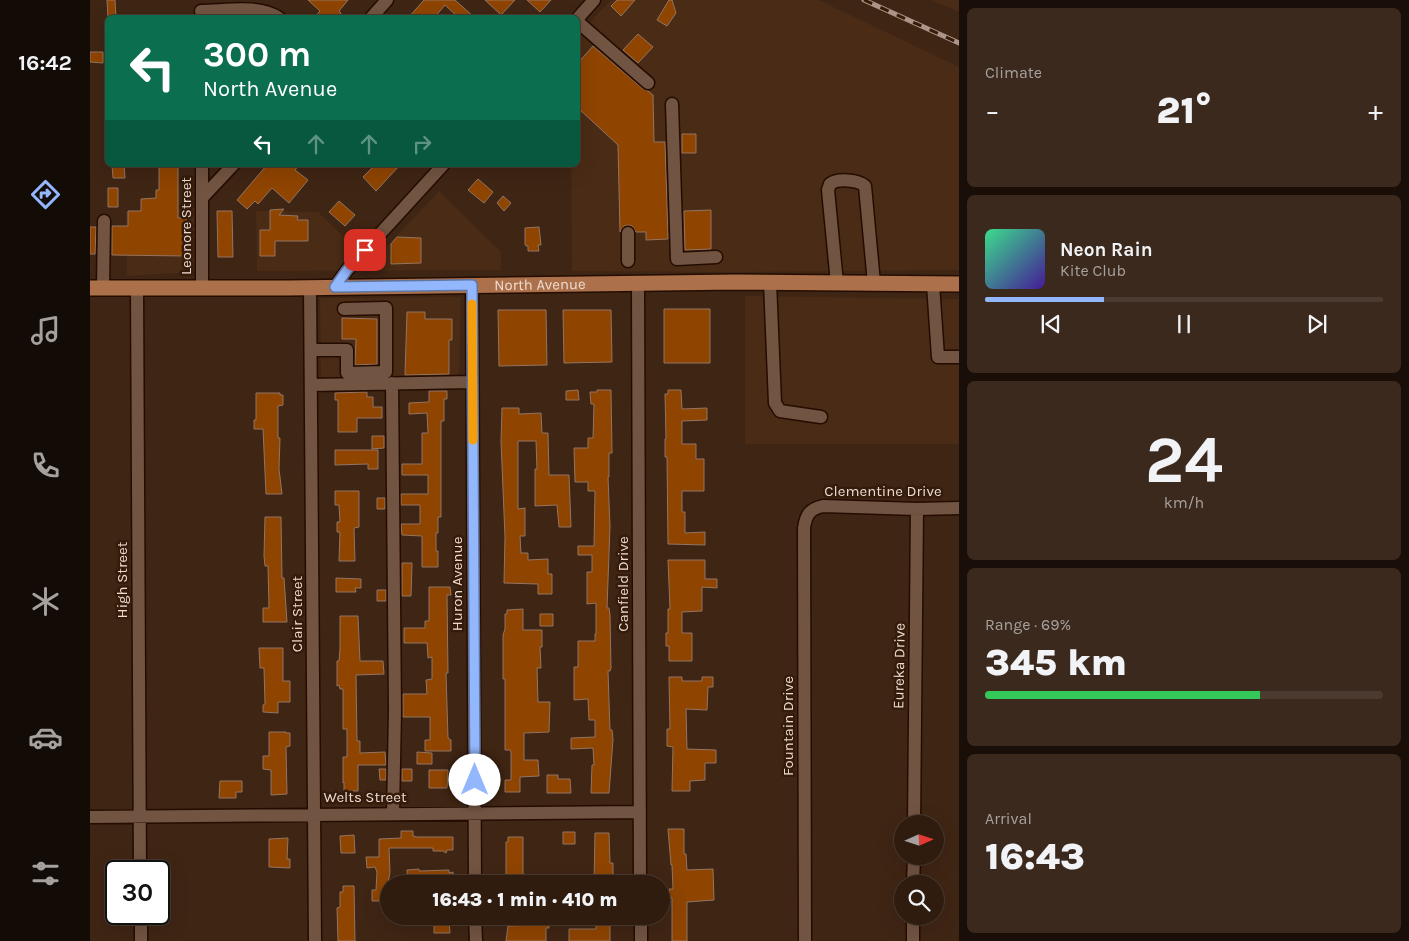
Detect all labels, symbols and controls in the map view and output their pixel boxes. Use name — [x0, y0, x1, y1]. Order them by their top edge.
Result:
text: 300 m — [203, 34, 311, 75]
icon: left — [120, 35, 185, 100]
text: 16:42 — [18, 50, 72, 76]
text: Climate — [985, 63, 1042, 82]
text: North Avenue — [203, 76, 337, 102]
text: 21° — [1156, 88, 1212, 133]
text: − — [985, 94, 1000, 127]
text: + — [1368, 94, 1383, 127]
icon: left — [249, 130, 277, 158]
icon: ahead — [302, 130, 330, 158]
icon: ahead — [355, 130, 383, 158]
icon: right — [408, 130, 436, 158]
icon: directions — [28, 177, 63, 212]
street label: Leonore Street — [177, 177, 195, 275]
pin — [344, 229, 386, 271]
icon: arrive — [351, 236, 379, 264]
text: Neon Rain — [1060, 239, 1153, 261]
text: Kite Club — [1060, 261, 1126, 280]
street label: North Avenue — [494, 275, 586, 294]
icon: previous — [1037, 310, 1065, 338]
icon: pause — [1170, 310, 1198, 338]
icon: next — [1303, 310, 1331, 338]
icon: music — [28, 313, 63, 348]
text: 24 — [1145, 422, 1223, 498]
icon: phone — [28, 448, 63, 483]
street label: Clementine Drive — [824, 482, 942, 500]
text: km/h — [1164, 493, 1204, 512]
street label: Canfield Drive — [614, 536, 632, 632]
street label: Huron Avenue — [448, 537, 466, 631]
street label: High Street — [113, 541, 131, 618]
street label: Clair Street — [288, 576, 306, 652]
icon: climate — [28, 584, 63, 619]
text: Range · 69% — [985, 615, 1071, 634]
street label: Eureka Drive — [889, 623, 909, 709]
text: 345 km — [985, 640, 1127, 685]
street label: Fountain Drive — [779, 676, 797, 776]
icon: car — [28, 720, 63, 755]
position arrow — [448, 753, 500, 805]
street label: Welts Street — [323, 788, 407, 806]
text: Arrival — [985, 809, 1032, 828]
north arrow — [894, 815, 944, 865]
map controls — [894, 815, 944, 925]
text: 16:43 — [985, 834, 1085, 879]
icon: filters — [28, 856, 63, 891]
speed limit sign: 30 — [105, 860, 170, 925]
button: search — [894, 875, 944, 925]
text: 16:43 · 1 min · 410 m — [432, 889, 618, 911]

